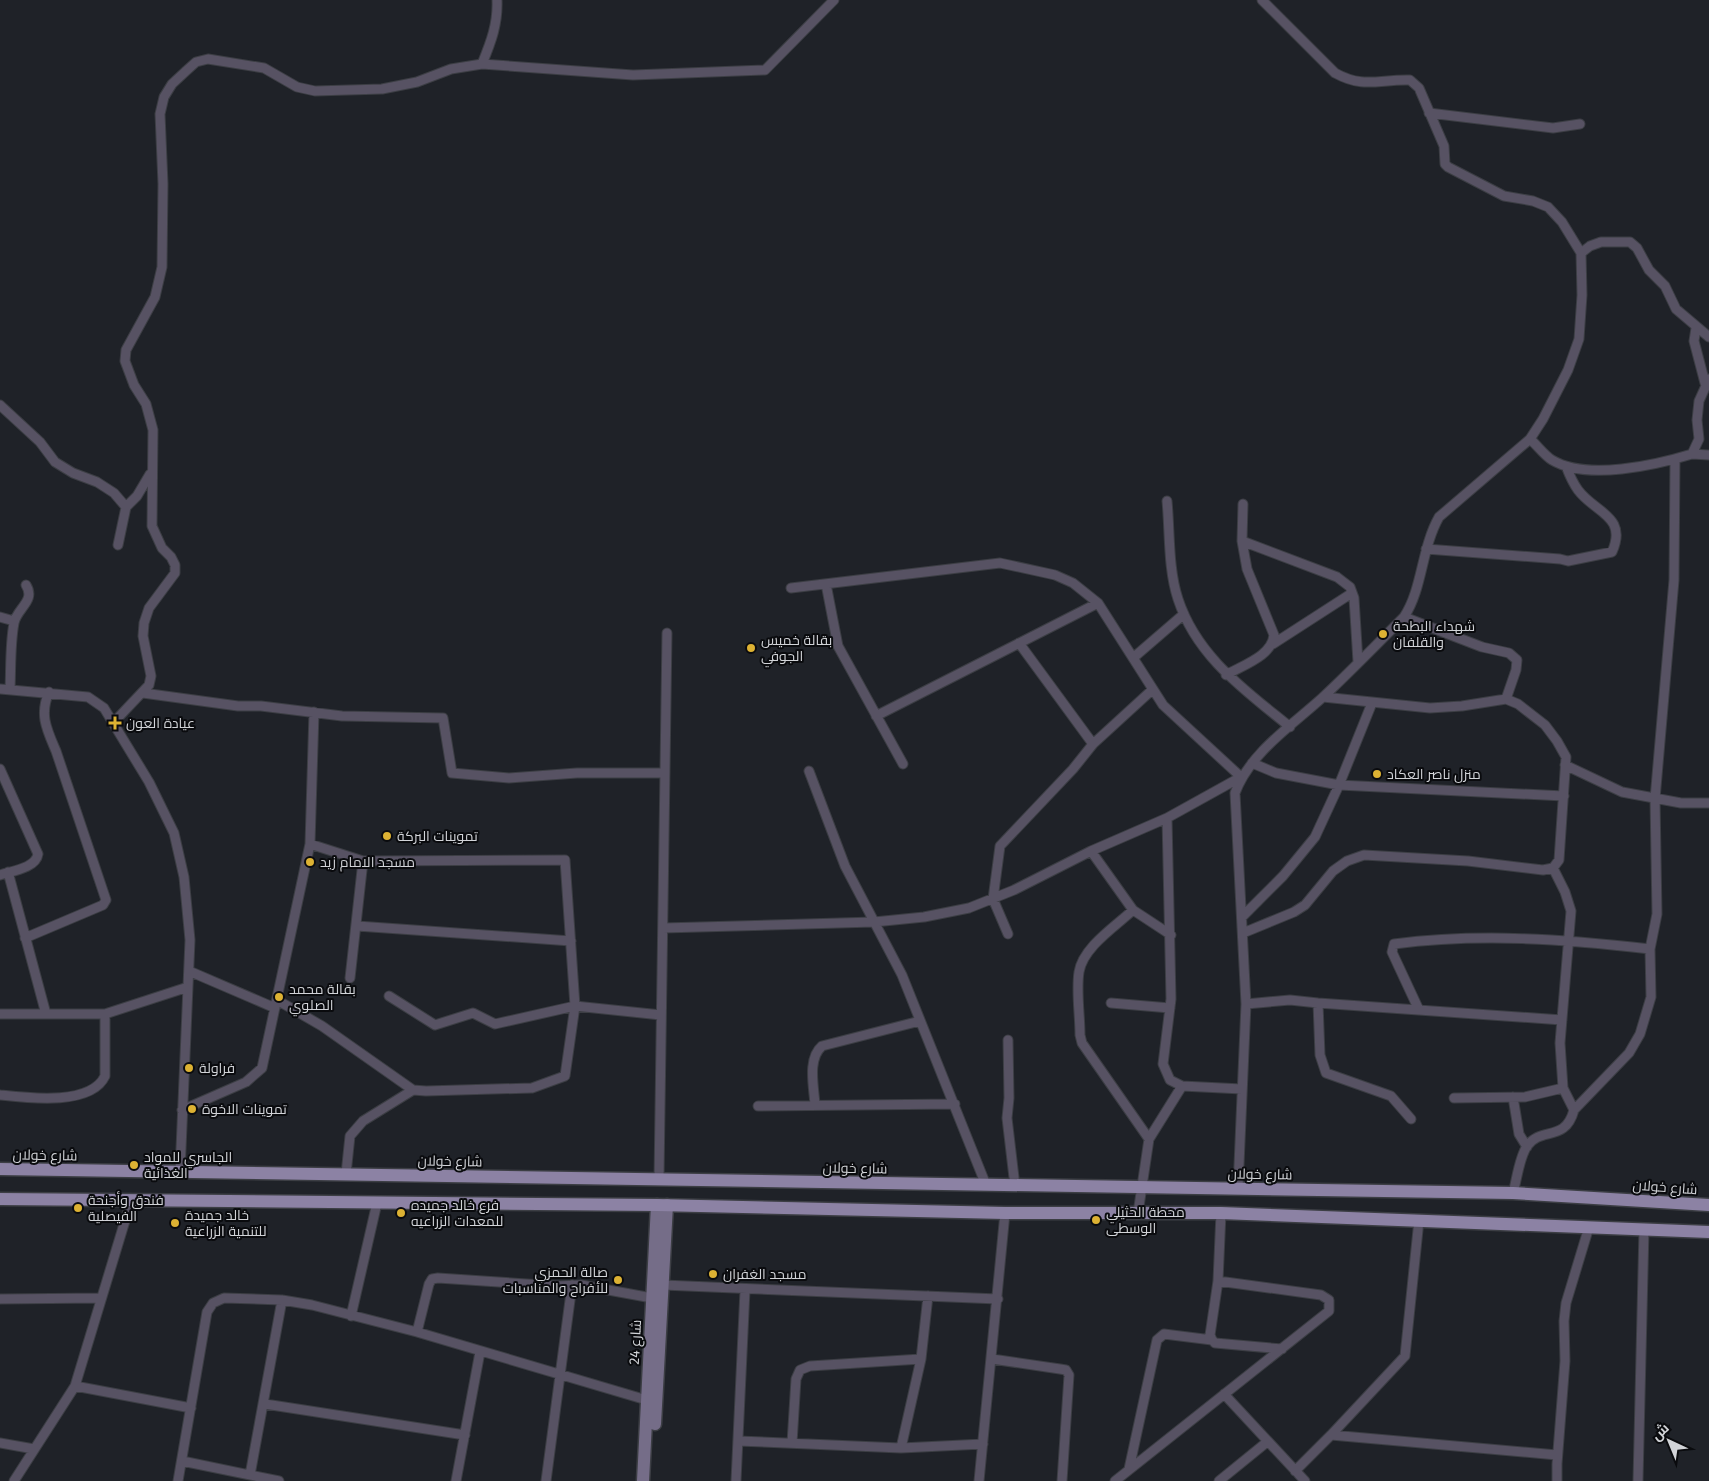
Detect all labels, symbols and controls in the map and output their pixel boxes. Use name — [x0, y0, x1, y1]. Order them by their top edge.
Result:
place label: شهداء البطحة والقلفان — [1393, 618, 1475, 651]
marker: شهداء البطحة والقلفان — [1377, 628, 1389, 640]
place label: بقالة خميس الجوفي — [761, 632, 832, 668]
marker: بقالة خميس الجوفي — [745, 642, 757, 654]
place label: عيادة العون — [126, 715, 195, 732]
marker: عيادة العون — [108, 716, 122, 730]
place label: منزل ناصر العكاد — [1387, 766, 1481, 783]
marker: منزل ناصر العكاد — [1371, 768, 1383, 780]
place label: تموينات البركة — [397, 828, 478, 845]
marker: تموينات البركة — [381, 830, 393, 842]
place label: مسجد الامام زيد — [320, 854, 415, 872]
marker: مسجد الامام زيد — [304, 856, 316, 868]
place label: بقالة محمد الصلوي — [289, 981, 356, 1017]
marker: بقالة محمد الصلوي — [273, 991, 285, 1003]
place label: فراولة — [199, 1060, 235, 1077]
marker: فراولة — [183, 1062, 195, 1074]
place label: تموينات الاخوة — [202, 1101, 287, 1118]
marker: تموينات الاخوة — [186, 1103, 198, 1115]
street label: شارع خولان — [12, 1146, 78, 1165]
place label: الجاسري للمواد الغذائية — [144, 1149, 232, 1182]
street label: شارع خولان — [417, 1152, 483, 1171]
marker: الجاسري للمواد الغذائية — [128, 1159, 140, 1171]
street label: شارع خولان — [822, 1159, 888, 1178]
street label: شارع خولان — [1227, 1165, 1293, 1184]
street label: شارع خولان — [1632, 1177, 1698, 1198]
place label: فندق وأجنحة الفيصلية — [88, 1191, 164, 1225]
place label: فرع خالد جميده للمعدات الزراعيه — [411, 1197, 503, 1230]
marker: فندق وأجنحة الفيصلية — [72, 1202, 84, 1214]
place label: محطة الحثيلي الوسطى — [1106, 1204, 1185, 1237]
place label: خالد جميدة للتنمية الزراعية — [185, 1207, 267, 1240]
marker: فرع خالد جميده للمعدات الزراعيه — [395, 1207, 407, 1219]
marker: محطة الحثيلي الوسطى — [1090, 1214, 1102, 1226]
marker: خالد جميدة للتنمية الزراعية — [169, 1217, 181, 1229]
place label: صالة الحمزي للأفراح والمناسبات — [503, 1264, 608, 1297]
place label: مسجد الغفران — [723, 1266, 806, 1283]
marker: مسجد الغفران — [707, 1268, 719, 1280]
marker: صالة الحمزي للأفراح والمناسبات — [612, 1274, 624, 1286]
street label: شارع 24 — [626, 1319, 645, 1365]
north arrow — [1644, 1416, 1694, 1466]
text: ش — [1648, 1420, 1673, 1444]

